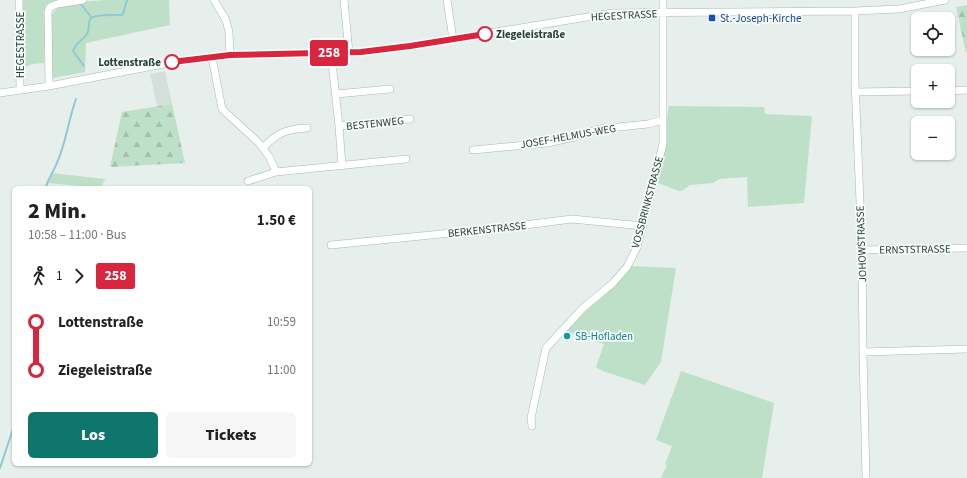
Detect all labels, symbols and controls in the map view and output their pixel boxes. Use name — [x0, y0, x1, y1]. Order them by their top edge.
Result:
street label: HEGESTRASSE — [590, 6, 658, 25]
street label: HEGESTRASSE — [13, 11, 28, 78]
place label: St.-Joseph-Kirche — [720, 11, 802, 26]
map controls — [911, 12, 955, 160]
button: locate — [911, 12, 955, 56]
marker: St.-Joseph-Kirche — [707, 13, 717, 23]
marker: Ziegeleistraße — [477, 26, 493, 42]
place label: Ziegeleistraße — [496, 27, 566, 42]
line badge: 258 — [306, 40, 352, 66]
text: 258 — [318, 43, 340, 63]
marker: Lottenstraße — [164, 54, 180, 70]
place label: Lottenstraße — [98, 55, 161, 70]
button: + — [911, 64, 955, 108]
street label: BESTENWEG — [345, 113, 405, 134]
button: − — [911, 116, 955, 160]
street label: JOSEF-HELMUS-WEG — [519, 121, 617, 152]
street label: VOSSBRINKSTRASSE — [628, 154, 667, 250]
text: 2 Min. — [28, 195, 87, 227]
street label: JOHOWSTRASSE — [853, 205, 870, 283]
text: 1.50 € — [257, 210, 296, 231]
street label: BERKENSTRASSE — [447, 218, 527, 241]
text: 10:58 – 11:00 · Bus — [28, 226, 126, 244]
street label: ERNSTSTRASSE — [879, 241, 951, 258]
icon: walk — [28, 265, 50, 287]
icon: forward — [68, 265, 90, 287]
text: 258 — [104, 266, 127, 286]
text: 1 — [56, 267, 62, 285]
text: Lottenstraße — [58, 312, 144, 333]
text: 10:59 — [267, 313, 296, 331]
place label: SB-Hofladen — [575, 329, 633, 344]
marker: SB-Hofladen — [562, 331, 572, 341]
text: Ziegeleistraße — [58, 360, 152, 381]
text: 11:00 — [267, 361, 296, 379]
button: Los — [28, 412, 158, 458]
button: Tickets — [166, 412, 296, 458]

